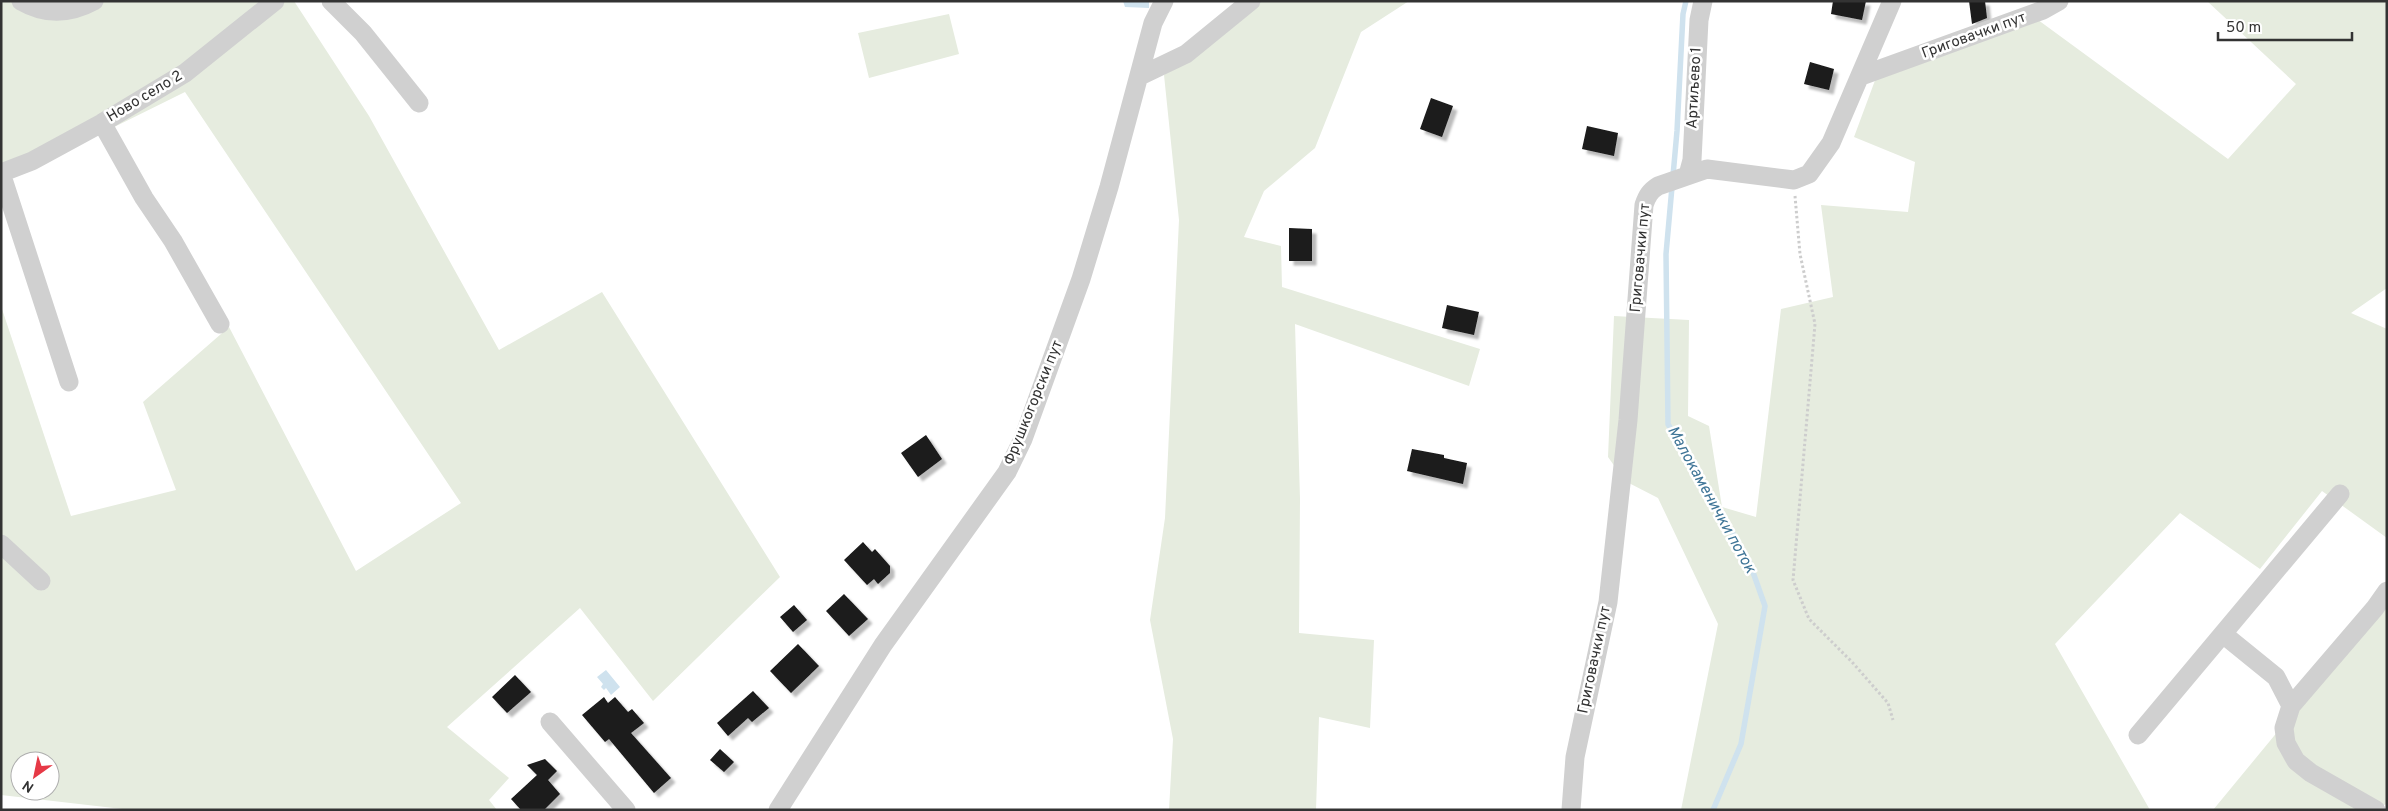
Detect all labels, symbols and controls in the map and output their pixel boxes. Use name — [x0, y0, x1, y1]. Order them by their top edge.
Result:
street label: Григовачки пут — [1919, 8, 2029, 64]
scale bar — [2218, 10, 2352, 42]
text: 50 m — [2226, 19, 2261, 38]
street label: Артиљево 1 — [1683, 47, 1707, 129]
street label: Ново село 2 — [104, 67, 186, 127]
street label: Григовачки пут — [1627, 202, 1655, 313]
street label: Фрушкогорски пут — [1000, 338, 1068, 468]
water label: Малокаменички поток — [1662, 423, 1760, 578]
street label: Григовачки пут — [1574, 604, 1616, 715]
north arrow — [10, 751, 60, 801]
text: N — [20, 776, 38, 796]

